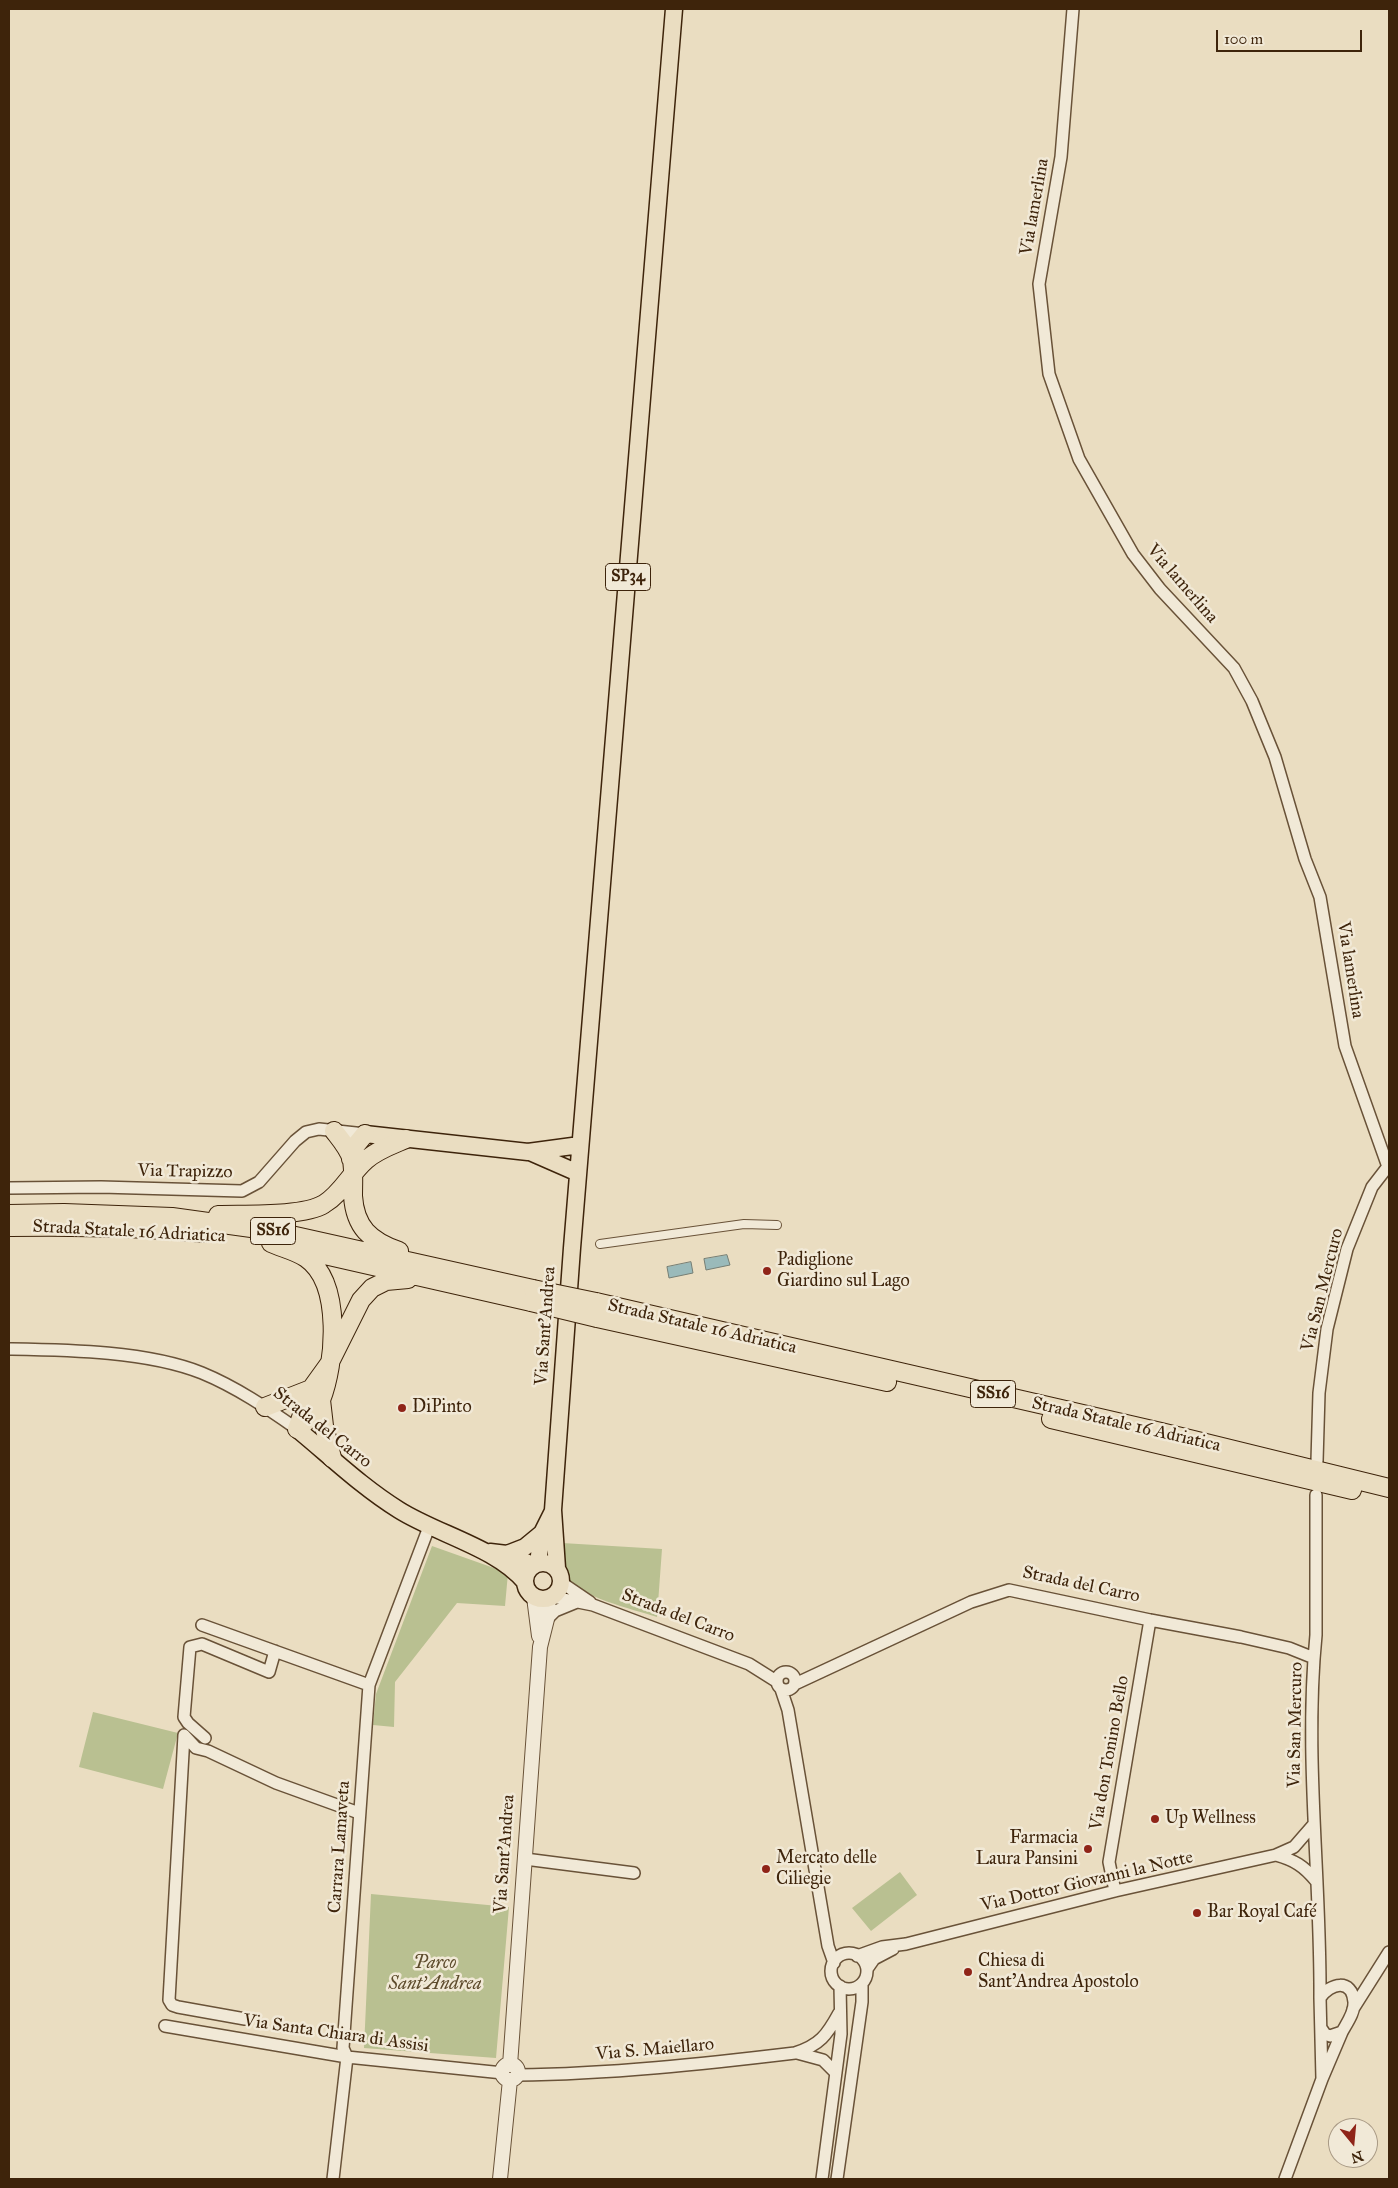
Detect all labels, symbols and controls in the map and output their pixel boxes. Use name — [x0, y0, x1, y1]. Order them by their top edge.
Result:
scale bar — [1218, 20, 1364, 52]
text: 100 m — [1224, 30, 1263, 48]
street label: Via lamerlina — [1016, 157, 1054, 257]
street label: Via lamerlina — [1142, 540, 1222, 628]
road number: SP34 — [606, 564, 650, 590]
street label: Via lamerlina — [1332, 920, 1368, 1020]
street label: Via Trapizzo — [137, 1160, 233, 1184]
street label: Strada Statale 16 Adriatica — [32, 1216, 226, 1248]
road number: SS16 — [250, 1218, 296, 1244]
street label: Via San Mercuro — [1297, 1226, 1349, 1354]
place label: Padiglione Giardino sul Lago — [777, 1250, 910, 1292]
marker: Padiglione Giardino sul Lago — [761, 1265, 773, 1277]
street label: Via Sant'Andrea — [531, 1266, 561, 1386]
street label: Strada Statale 16 Adriatica — [606, 1295, 798, 1359]
road number: SS16 — [970, 1380, 1016, 1408]
street label: Strada del Carro — [268, 1383, 376, 1473]
street label: Strada Statale 16 Adriatica — [1030, 1393, 1222, 1457]
place label: DiPinto — [412, 1397, 472, 1419]
marker: DiPinto — [396, 1402, 408, 1414]
street label: Strada del Carro — [1020, 1562, 1142, 1608]
street label: Strada del Carro — [618, 1585, 738, 1647]
street label: Via San Mercuro — [1284, 1662, 1308, 1788]
street label: Via don Tonino Bello — [1086, 1674, 1134, 1832]
street label: Carrara Lamaveta — [325, 1780, 355, 1914]
street label: Via Sant'Andrea — [490, 1794, 520, 1914]
place label: Up Wellness — [1165, 1808, 1256, 1830]
marker: Up Wellness — [1149, 1813, 1161, 1825]
place label: Farmacia Laura Pansini — [976, 1828, 1078, 1870]
marker: Farmacia Laura Pansini — [1082, 1843, 1094, 1855]
street label: Via Dottor Giovanni la Notte — [979, 1847, 1195, 1917]
place label: Mercato delle Ciliegie — [776, 1848, 877, 1890]
marker: Mercato delle Ciliegie — [760, 1863, 772, 1875]
place label: Bar Royal Café — [1207, 1902, 1317, 1924]
marker: Bar Royal Café — [1191, 1907, 1203, 1919]
place label: Chiesa di Sant'Andrea Apostolo — [978, 1951, 1139, 1994]
park label: Parco Sant'Andrea — [388, 1953, 482, 1996]
marker: Chiesa di Sant'Andrea Apostolo — [962, 1966, 974, 1978]
street label: Via Santa Chiara di Assisi — [242, 2010, 430, 2058]
street label: Via S. Maiellaro — [595, 2034, 715, 2066]
north arrow — [1328, 2118, 1378, 2168]
text: N — [1349, 2147, 1365, 2167]

